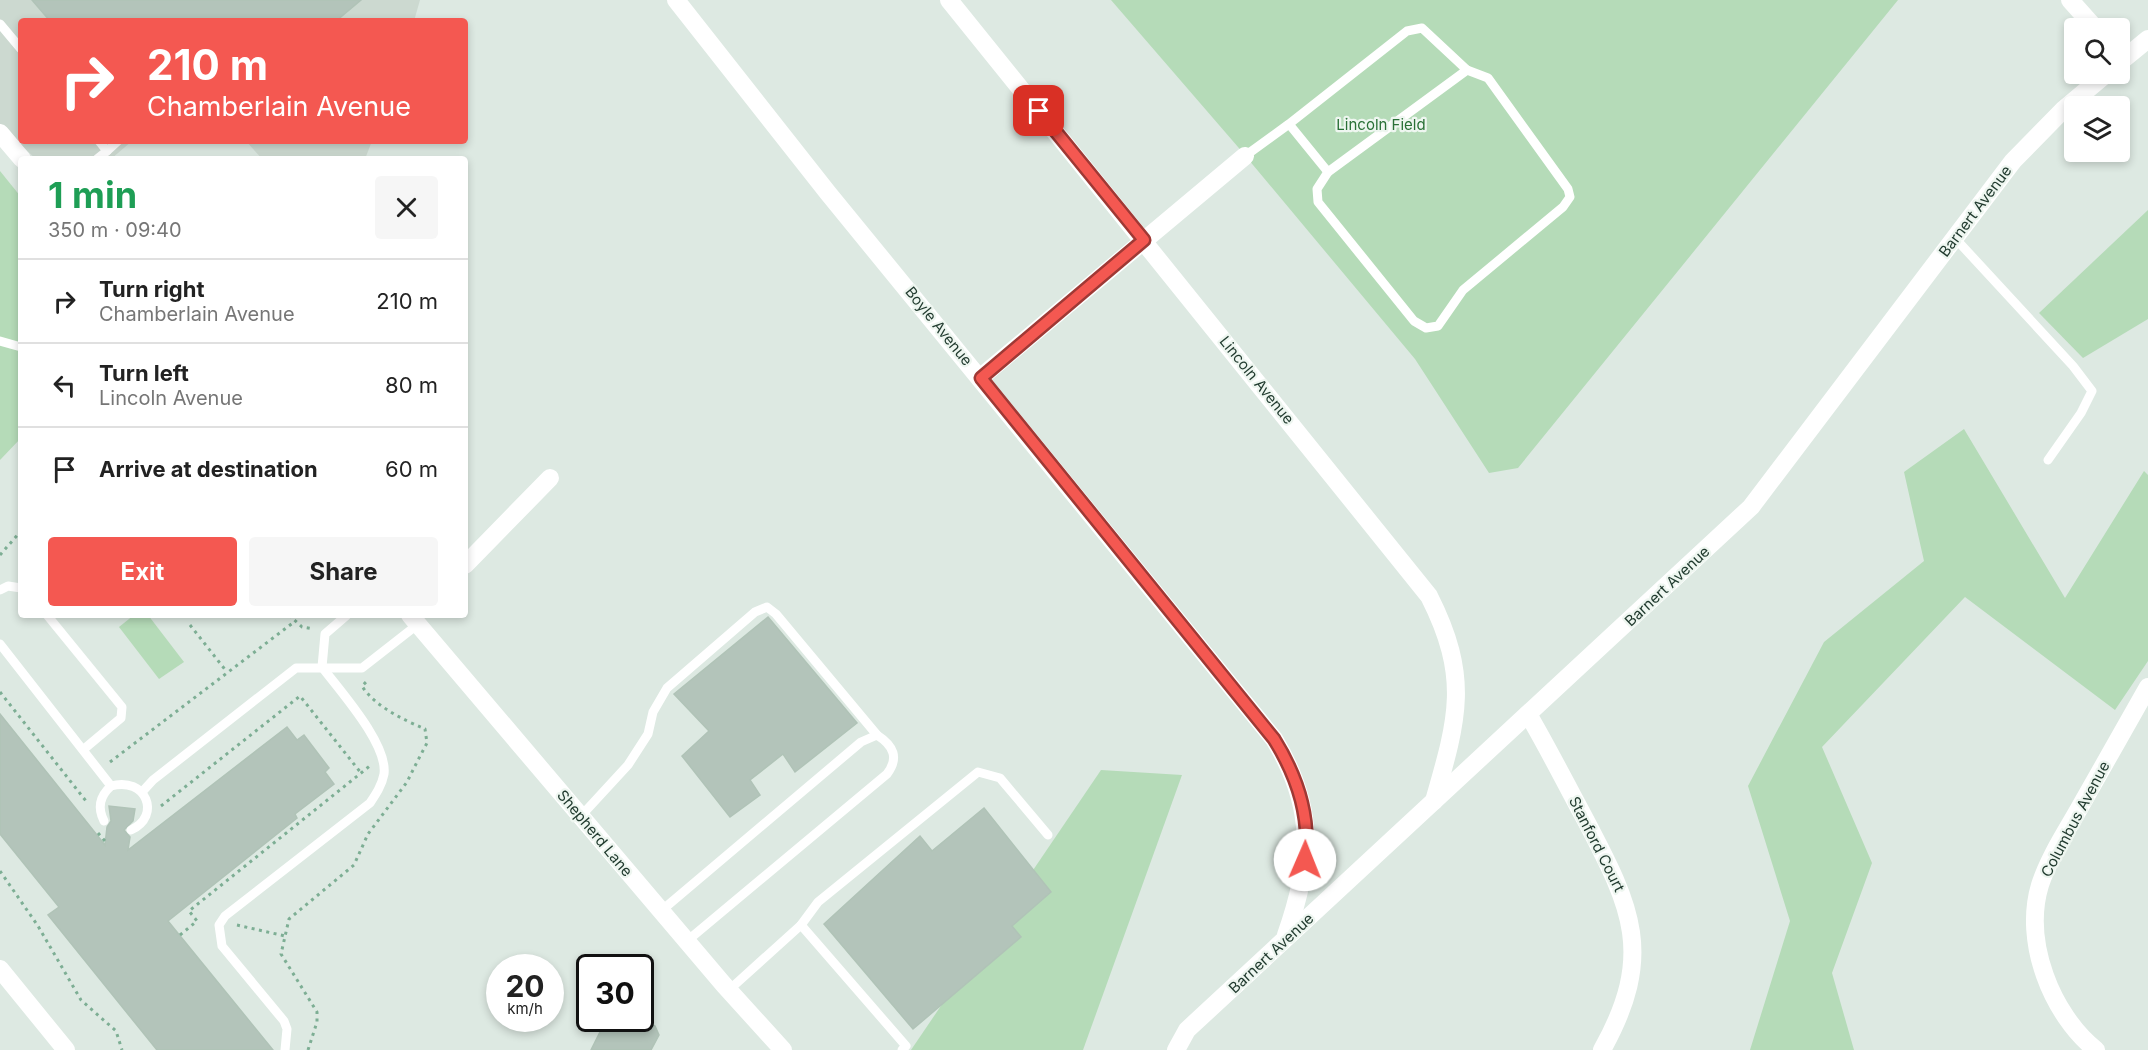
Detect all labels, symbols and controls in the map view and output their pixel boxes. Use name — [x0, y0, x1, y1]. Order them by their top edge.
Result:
map controls — [2064, 18, 2130, 162]
button: search — [2064, 18, 2130, 84]
text: 210 m — [147, 39, 268, 90]
icon: right — [48, 42, 126, 120]
pin — [1013, 85, 1064, 136]
text: Chamberlain Avenue — [147, 90, 411, 123]
icon: arrive — [1022, 94, 1055, 127]
button: layers — [2064, 96, 2130, 162]
park label: Lincoln Field — [1336, 115, 1426, 134]
street label: Barnert Avenue — [1934, 162, 2016, 260]
text: 1 min — [48, 173, 137, 217]
button: close — [375, 176, 438, 239]
text: 350 m · 09:40 — [48, 218, 182, 242]
text: Turn right — [99, 276, 205, 302]
street label: Boyle Avenue — [901, 283, 977, 369]
icon: right — [48, 285, 81, 318]
text: 210 m — [376, 288, 438, 314]
text: Chamberlain Avenue — [99, 302, 295, 326]
street label: Lincoln Avenue — [1216, 332, 1298, 428]
text: Turn left — [99, 360, 189, 386]
icon: left — [48, 369, 81, 402]
text: 80 m — [385, 372, 438, 398]
text: Lincoln Avenue — [99, 386, 243, 410]
icon: arrive — [48, 453, 81, 486]
text: Arrive at destination — [99, 456, 318, 482]
text: 60 m — [385, 456, 438, 482]
button: Exit — [48, 537, 237, 606]
button: Share — [249, 537, 438, 606]
street label: Barnert Avenue — [1621, 542, 1713, 630]
street label: Columbus Avenue — [2036, 758, 2114, 880]
street label: Shepherd Lane — [553, 786, 637, 880]
street label: Stanford Court — [1565, 793, 1629, 895]
position arrow — [1273, 828, 1337, 892]
street label: Barnert Avenue — [1225, 909, 1317, 997]
speed limit sign: 30 — [576, 954, 654, 1032]
text: 20 — [505, 968, 545, 1004]
text: km/h — [507, 999, 543, 1018]

